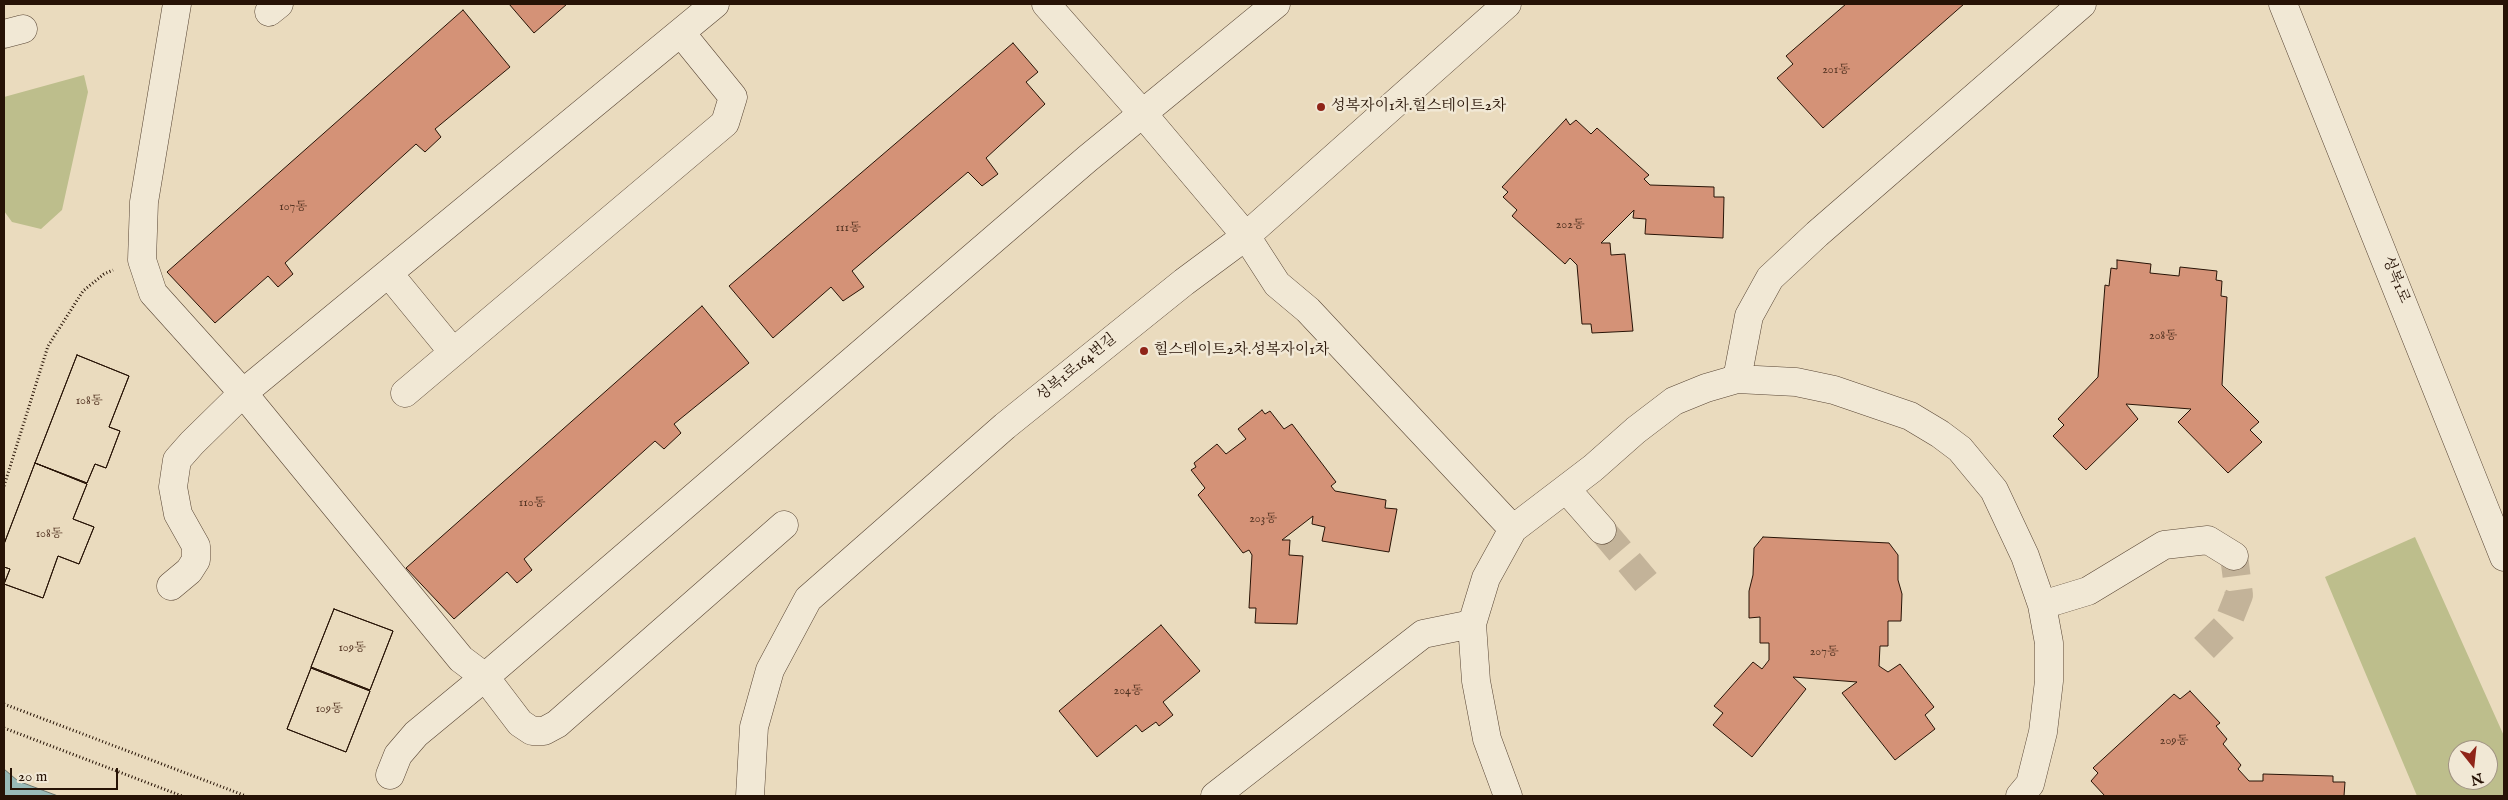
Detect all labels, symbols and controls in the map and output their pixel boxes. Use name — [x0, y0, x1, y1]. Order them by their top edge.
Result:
house number: 201동 — [1822, 64, 1850, 78]
place label: 성복자이1차.힐스테이트2차 — [1331, 98, 1506, 116]
marker: 성복자이1차.힐스테이트2차 — [1315, 101, 1327, 113]
house number: 107동 — [279, 201, 307, 215]
house number: 202동 — [1556, 219, 1584, 233]
house number: 111동 — [835, 222, 861, 236]
street label: 성복1로 — [2377, 254, 2413, 306]
street label: 성복1로164번길 — [1034, 330, 1120, 406]
house number: 208동 — [2149, 330, 2177, 344]
place label: 힐스테이트2차.성복자이1차 — [1154, 342, 1329, 360]
marker: 힐스테이트2차.성복자이1차 — [1138, 345, 1150, 357]
house number: 108동 — [76, 395, 102, 409]
house number: 110동 — [519, 497, 545, 511]
house number: 203동 — [1249, 513, 1277, 527]
house number: 108동 — [36, 528, 62, 542]
house number: 109동 — [338, 642, 366, 656]
house number: 207동 — [1810, 646, 1838, 660]
house number: 204동 — [1113, 685, 1143, 699]
house number: 109동 — [315, 703, 343, 717]
house number: 209동 — [2160, 735, 2188, 749]
north arrow — [2448, 740, 2498, 790]
scale bar — [12, 758, 120, 790]
text: 20 m — [18, 767, 47, 786]
text: N — [2469, 768, 2485, 789]

